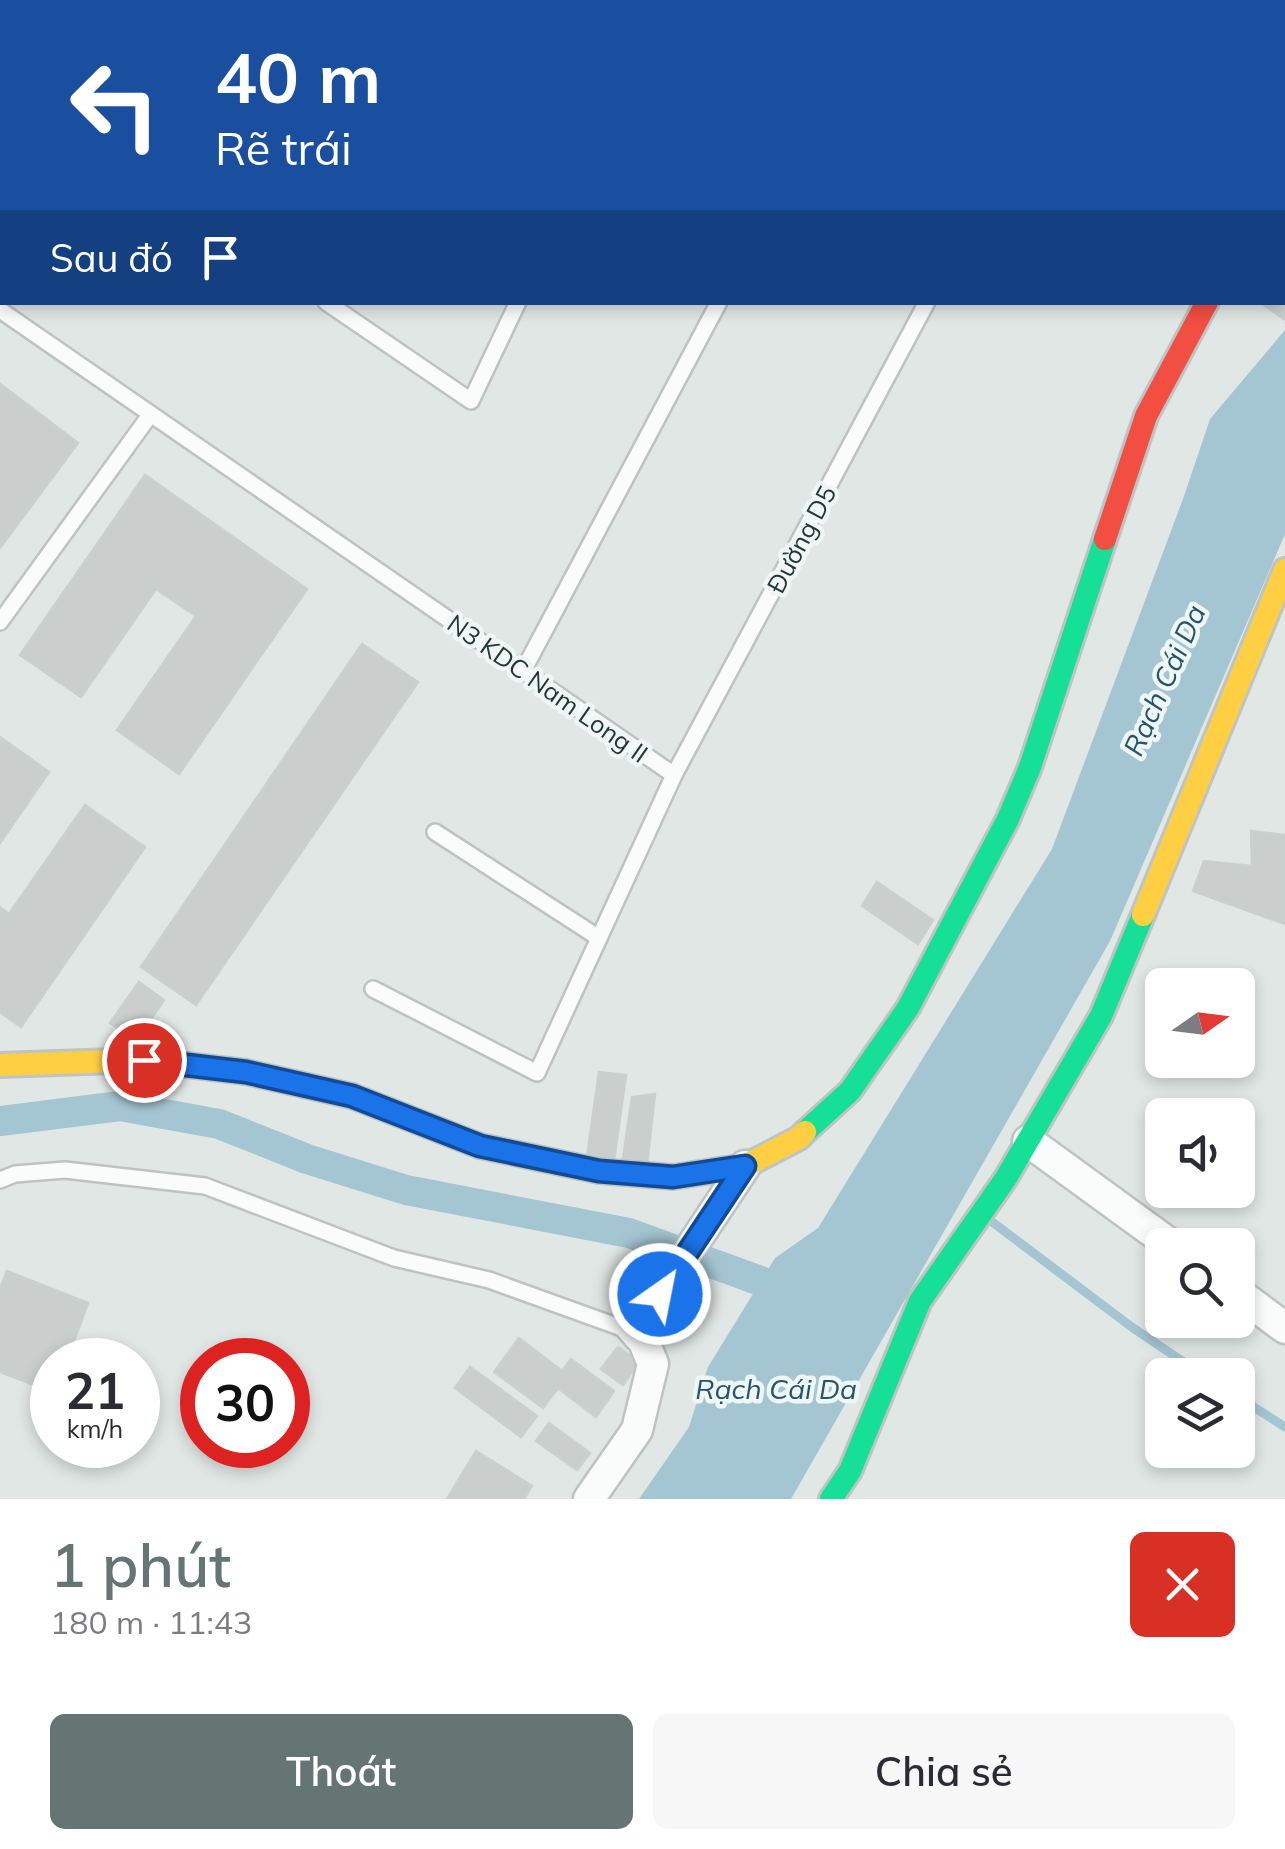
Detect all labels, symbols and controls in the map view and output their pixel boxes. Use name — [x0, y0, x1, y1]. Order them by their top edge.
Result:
text: 40 m — [215, 33, 381, 121]
icon: left — [50, 40, 180, 170]
text: Rẽ trái — [215, 120, 352, 176]
icon: arrive — [193, 230, 248, 285]
text: Sau đó — [50, 234, 173, 282]
street label: Đường D5 — [760, 480, 842, 598]
water label: Rạch Cái Da — [1115, 599, 1213, 761]
street label: N3 KDC Nam Long II — [442, 607, 654, 769]
north arrow — [1145, 968, 1255, 1078]
map controls — [1145, 968, 1255, 1468]
pin — [102, 1018, 187, 1103]
icon: arrive — [117, 1033, 172, 1088]
button: sound — [1145, 1098, 1255, 1208]
button: search — [1145, 1228, 1255, 1338]
position arrow — [608, 1242, 712, 1346]
speed limit sign: 30 — [180, 1338, 310, 1468]
button: layers — [1145, 1358, 1255, 1468]
text: 21 — [65, 1359, 125, 1422]
water label: Rạch Cái Da — [695, 1371, 857, 1406]
text: km/h — [67, 1413, 123, 1444]
text: 1 phút — [50, 1527, 231, 1602]
button: close — [1130, 1532, 1235, 1637]
text: 180 m · 11:43 — [50, 1602, 252, 1642]
button: Thoát — [50, 1714, 633, 1829]
button: Chia sẻ — [653, 1714, 1235, 1829]

